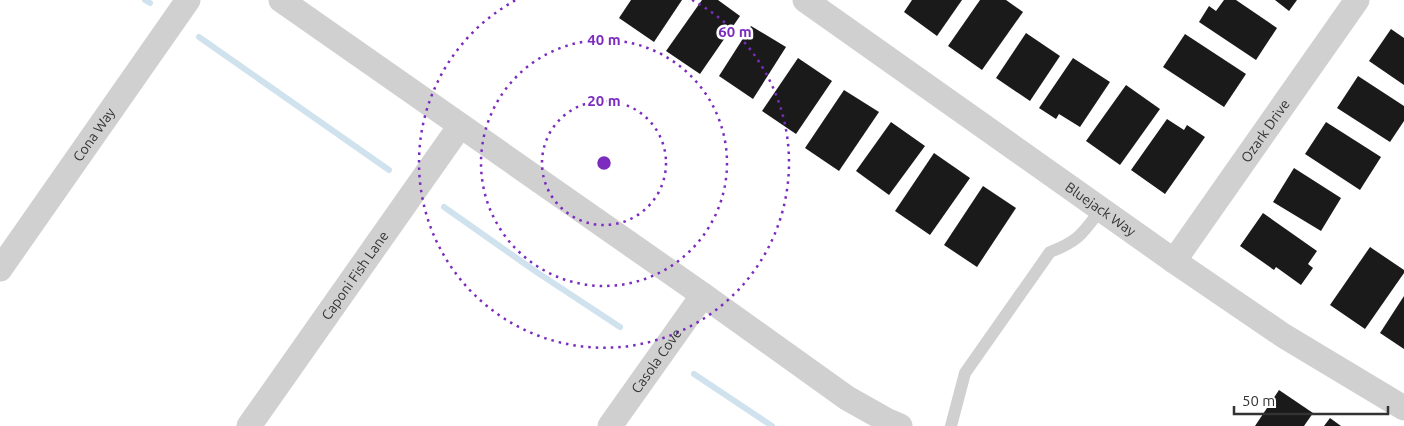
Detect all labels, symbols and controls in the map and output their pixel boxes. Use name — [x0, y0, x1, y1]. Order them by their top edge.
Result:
text: 60 m — [718, 23, 752, 40]
text: 40 m — [587, 31, 621, 48]
text: 20 m — [587, 92, 621, 109]
street label: Ozark Drive — [1238, 96, 1293, 165]
street label: Cona Way — [70, 104, 118, 164]
centre of rings — [595, 154, 613, 172]
street label: Bluejack Way — [1062, 179, 1139, 239]
street label: Caponi Fish Lane — [318, 228, 392, 323]
street label: Casola Cove — [628, 325, 685, 396]
scale bar — [1234, 384, 1388, 416]
text: 50 m — [1242, 392, 1275, 409]

